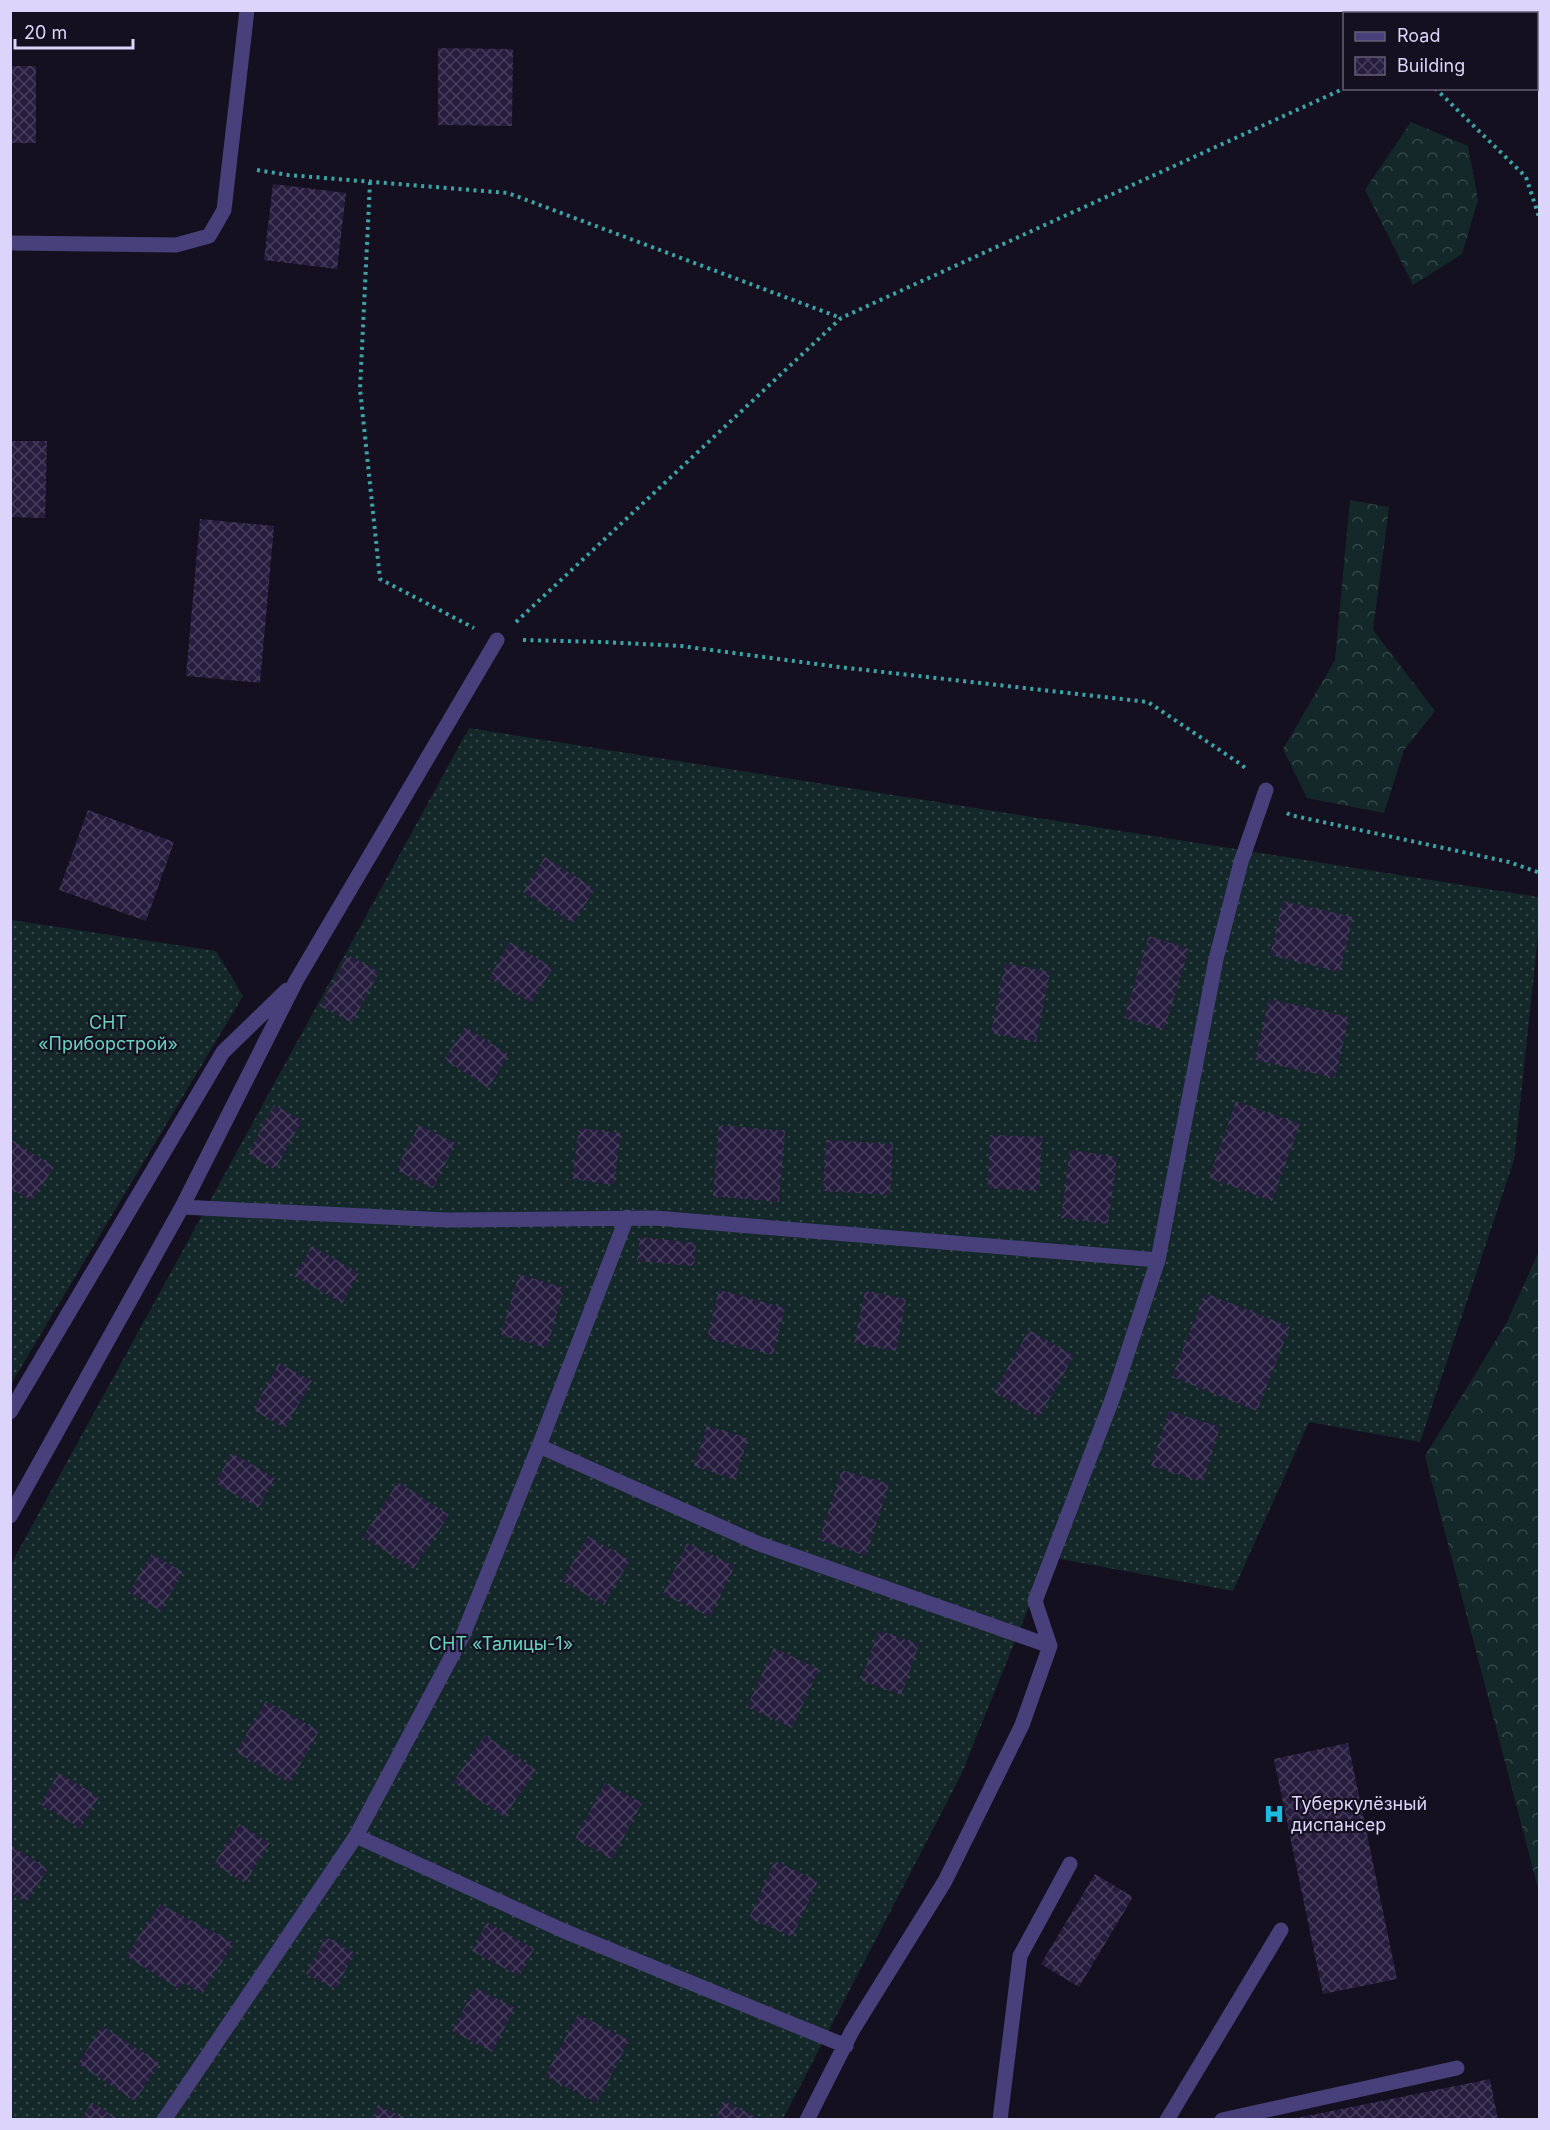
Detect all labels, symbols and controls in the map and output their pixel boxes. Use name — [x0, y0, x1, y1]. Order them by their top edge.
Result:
scale bar — [15, 12, 134, 50]
legend — [1343, 12, 1538, 90]
text: 20 m — [24, 22, 67, 43]
text: Road — [1397, 25, 1440, 46]
text: Building — [1397, 55, 1465, 76]
park label: СНТ «Приборстрой» — [38, 1012, 178, 1054]
park label: СНТ «Талицы-1» — [429, 1633, 573, 1654]
place label: Туберкулёзный диспансер — [1291, 1793, 1427, 1835]
hospital icon: Туберкулёзный диспансер — [1262, 1802, 1286, 1826]

